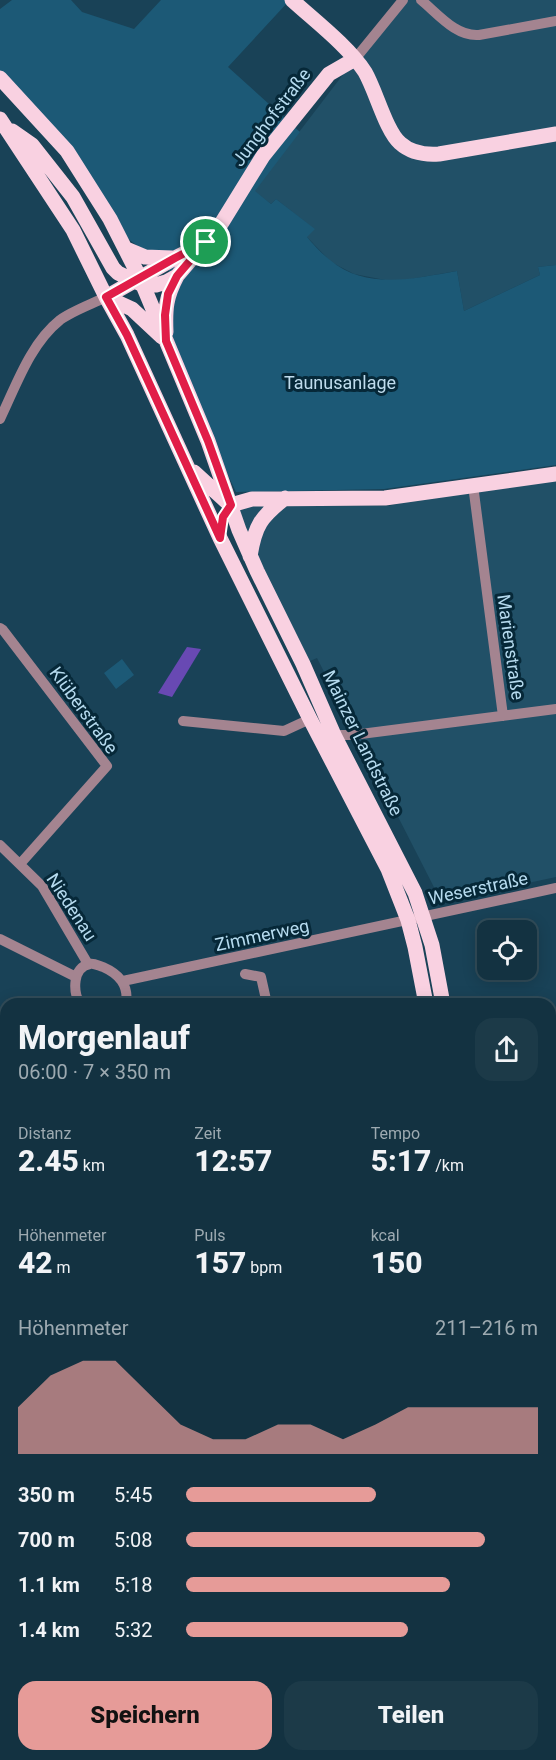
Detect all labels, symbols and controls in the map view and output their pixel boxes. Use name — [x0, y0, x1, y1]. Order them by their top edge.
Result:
street label: Junghofstraße — [227, 64, 315, 170]
pin — [180, 216, 231, 267]
icon: arrive — [189, 225, 222, 258]
park label: Taunusanlage — [284, 372, 396, 393]
street label: Marienstraße — [493, 593, 529, 701]
street label: Klüberstraße — [45, 662, 123, 758]
street label: Mainzer Landstraße — [319, 667, 407, 819]
street label: Weserstraße — [426, 867, 530, 909]
street label: Niedenau — [42, 869, 102, 945]
street label: Zimmerweg — [213, 915, 311, 955]
map controls — [477, 920, 537, 980]
button: locate — [477, 920, 537, 980]
text: Morgenlauf — [18, 1018, 190, 1057]
button: share — [475, 1018, 538, 1081]
text: 06:00 · 7 × 350 m — [18, 1060, 171, 1084]
text: Distanz — [18, 1124, 71, 1143]
text: Zeit — [194, 1124, 221, 1143]
text: Tempo — [371, 1124, 420, 1143]
text: 2.45 — [18, 1143, 79, 1178]
text: 12:57 — [194, 1143, 272, 1178]
text: 5:17 — [371, 1143, 431, 1178]
text: km — [79, 1156, 105, 1175]
text: /km — [431, 1156, 464, 1175]
text: Höhenmeter — [18, 1226, 106, 1245]
text: Puls — [194, 1226, 225, 1245]
text: kcal — [371, 1226, 400, 1245]
text: 42 — [18, 1245, 53, 1280]
text: 157 — [194, 1245, 246, 1280]
text: 150 — [371, 1245, 423, 1280]
text: m — [53, 1258, 71, 1277]
text: bpm — [246, 1258, 282, 1277]
text: Höhenmeter — [18, 1316, 128, 1340]
text: 211–216 m — [435, 1316, 538, 1340]
text: 350 m — [18, 1483, 75, 1507]
text: 5:45 — [114, 1483, 153, 1507]
text: 700 m — [18, 1528, 75, 1552]
text: 5:08 — [114, 1528, 153, 1552]
text: 1.1 km — [18, 1573, 80, 1597]
text: 5:18 — [114, 1573, 153, 1597]
text: 1.4 km — [18, 1618, 80, 1642]
text: 5:32 — [114, 1618, 153, 1642]
button: Speichern — [18, 1681, 272, 1750]
button: Teilen — [284, 1681, 538, 1750]

